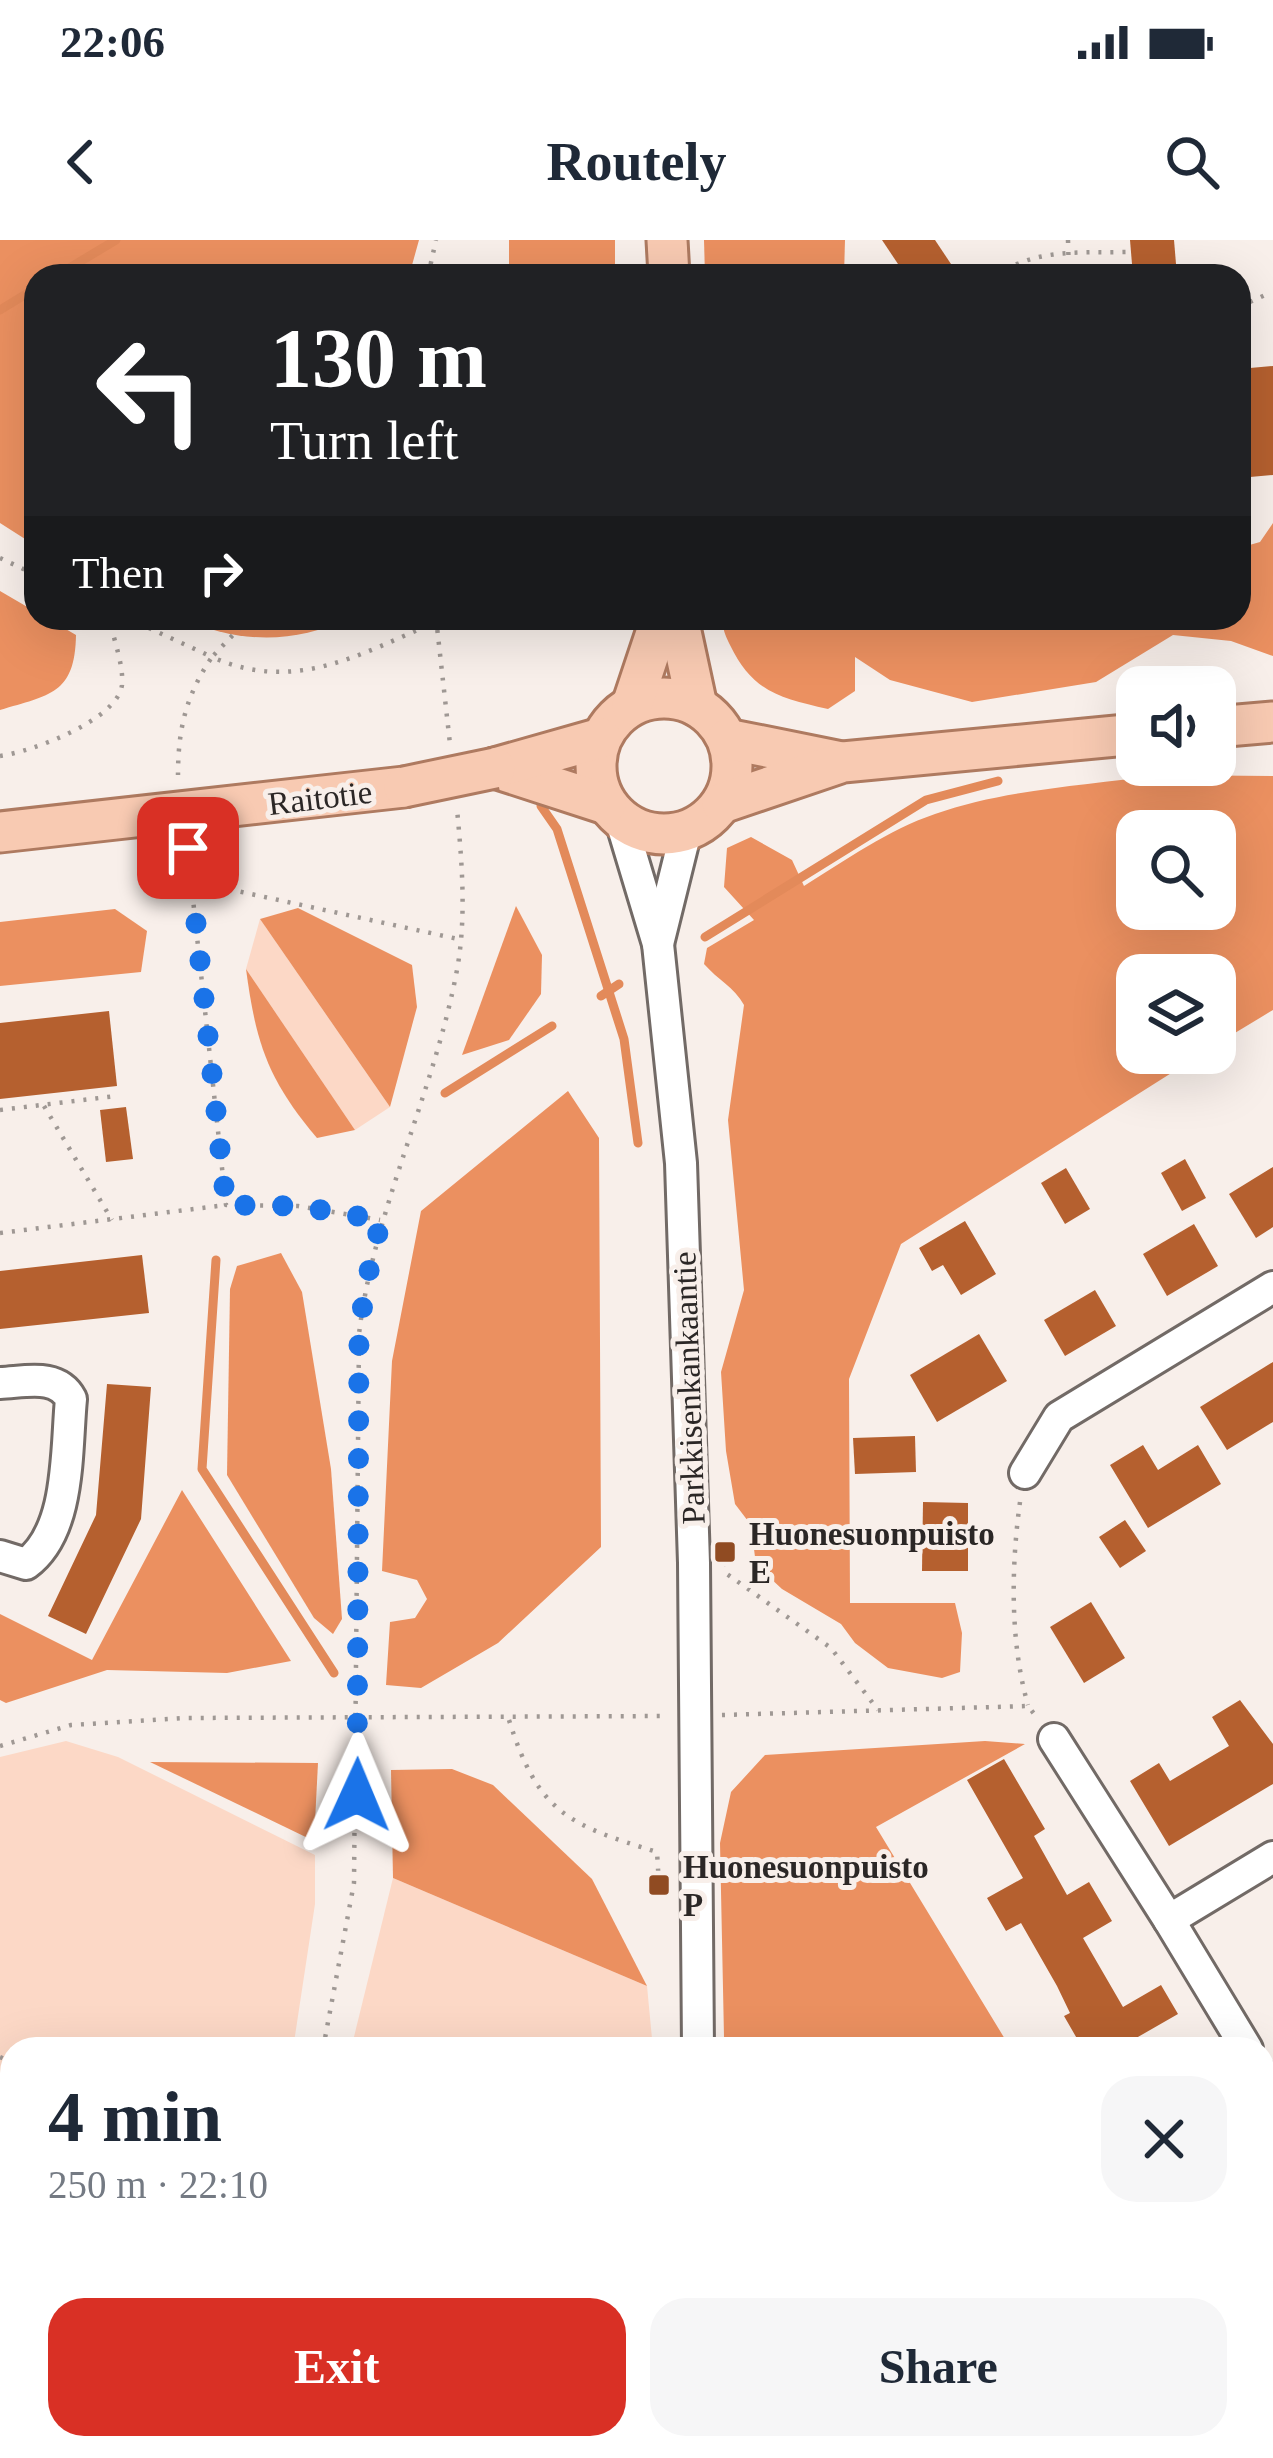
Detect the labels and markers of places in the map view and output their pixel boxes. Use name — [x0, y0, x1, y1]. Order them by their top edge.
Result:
pin — [137, 797, 239, 899]
place label: Huonesuonpuisto E — [749, 1516, 995, 1590]
marker: Huonesuonpuisto E — [712, 1539, 738, 1565]
place label: Huonesuonpuisto P — [683, 1849, 929, 1923]
marker: Huonesuonpuisto P — [646, 1872, 672, 1898]

